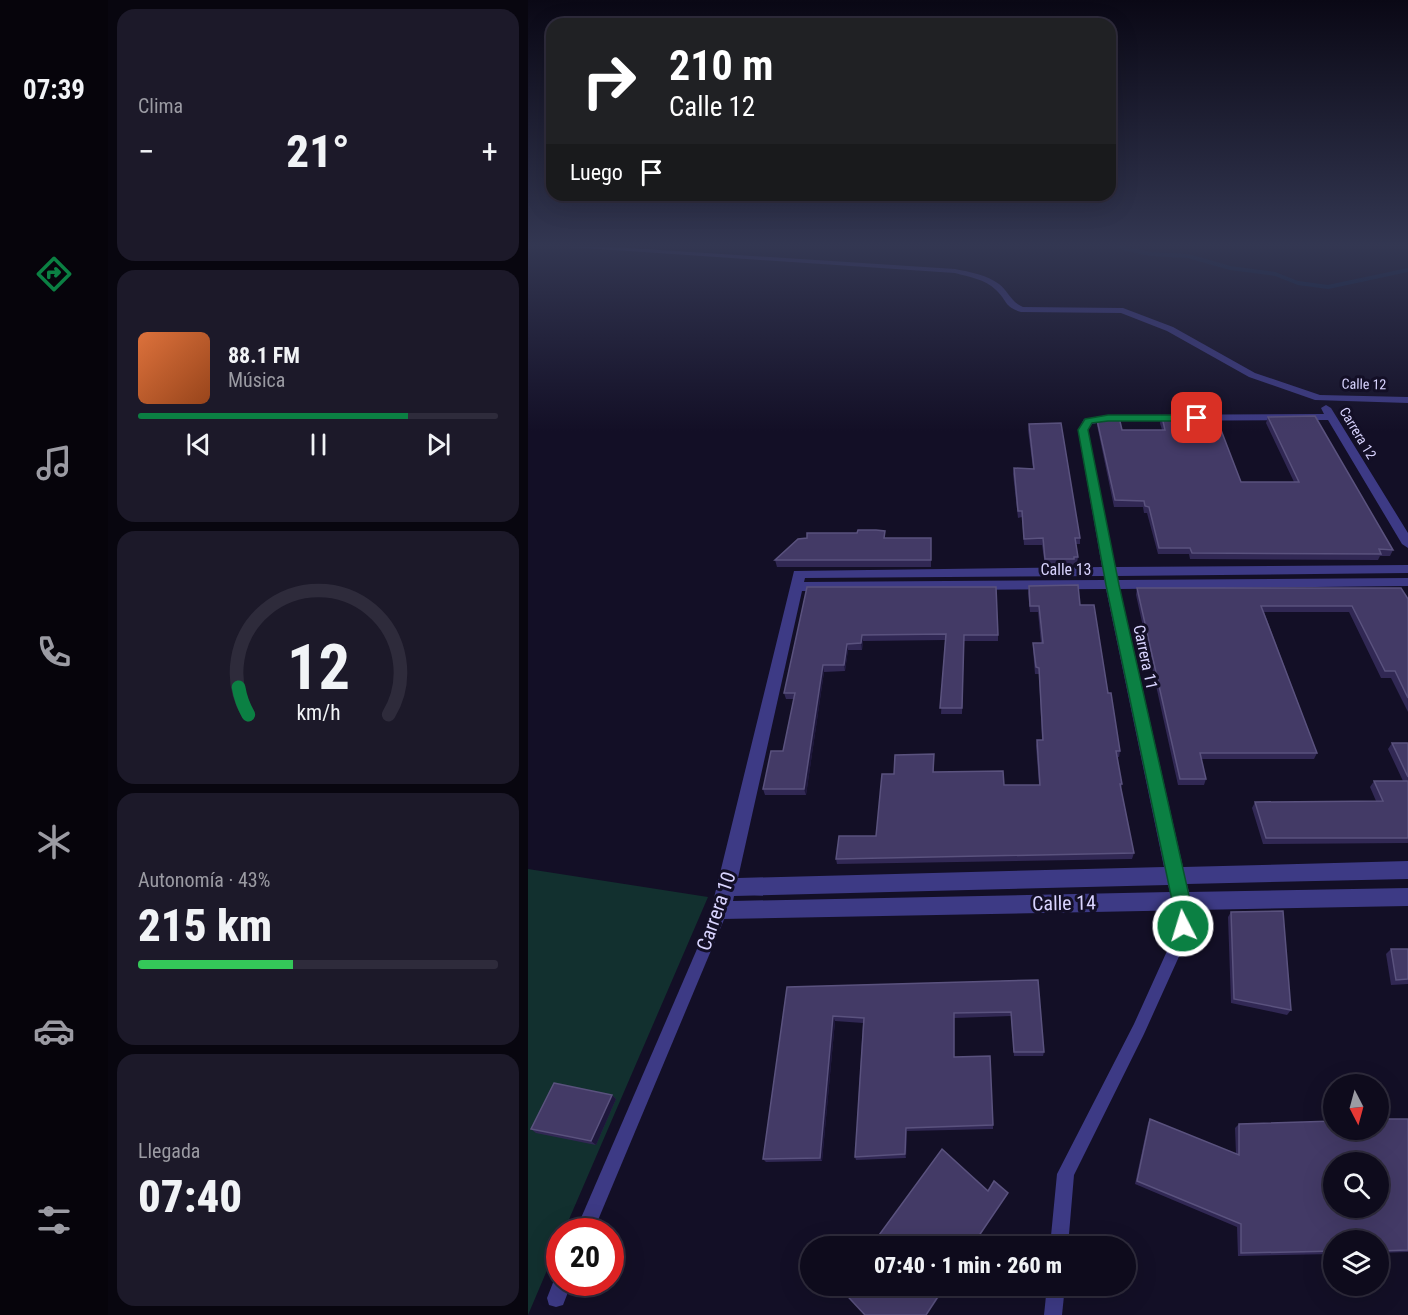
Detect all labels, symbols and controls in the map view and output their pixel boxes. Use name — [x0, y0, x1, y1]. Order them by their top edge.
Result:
text: 210 m — [669, 41, 774, 90]
icon: right — [570, 42, 648, 120]
text: 07:39 — [23, 74, 85, 106]
text: Calle 12 — [669, 91, 755, 123]
text: Clima — [138, 94, 183, 118]
text: 21° — [286, 125, 350, 178]
text: − — [138, 132, 155, 171]
text: + — [482, 132, 498, 171]
icon: arrive — [635, 156, 668, 189]
text: Luego — [570, 160, 623, 185]
icon: directions — [33, 253, 75, 295]
text: 88.1 FM — [228, 343, 300, 368]
text: Música — [228, 368, 285, 392]
street label: Calle 12 — [1342, 376, 1387, 392]
pin — [1171, 392, 1222, 443]
icon: arrive — [1180, 401, 1213, 434]
street label: Carrera 12 — [1336, 404, 1380, 462]
icon: previous — [182, 428, 215, 461]
icon: pause — [302, 428, 335, 461]
icon: next — [422, 428, 455, 461]
icon: music — [33, 442, 75, 484]
street label: Calle 13 — [1040, 560, 1092, 579]
street label: Carrera 11 — [1129, 623, 1162, 691]
icon: phone — [33, 631, 75, 673]
text: 12 — [286, 631, 350, 704]
text: km/h — [296, 700, 340, 725]
icon: climate — [33, 821, 75, 863]
text: Autonomía · 43% — [138, 868, 270, 892]
street label: Carrera 10 — [691, 868, 741, 954]
street label: Calle 14 — [1032, 890, 1096, 916]
position arrow — [1151, 894, 1215, 958]
text: 215 km — [138, 899, 272, 952]
icon: car — [33, 1010, 75, 1052]
north arrow — [1323, 1074, 1389, 1140]
map controls — [1323, 1074, 1389, 1296]
text: Llegada — [138, 1139, 200, 1163]
button: search — [1323, 1152, 1389, 1218]
text: 07:40 — [138, 1170, 242, 1223]
icon: filters — [33, 1199, 75, 1241]
speed limit sign: 20 — [546, 1218, 624, 1296]
button: layers — [1323, 1230, 1389, 1296]
text: 07:40 · 1 min · 260 m — [874, 1253, 1062, 1278]

